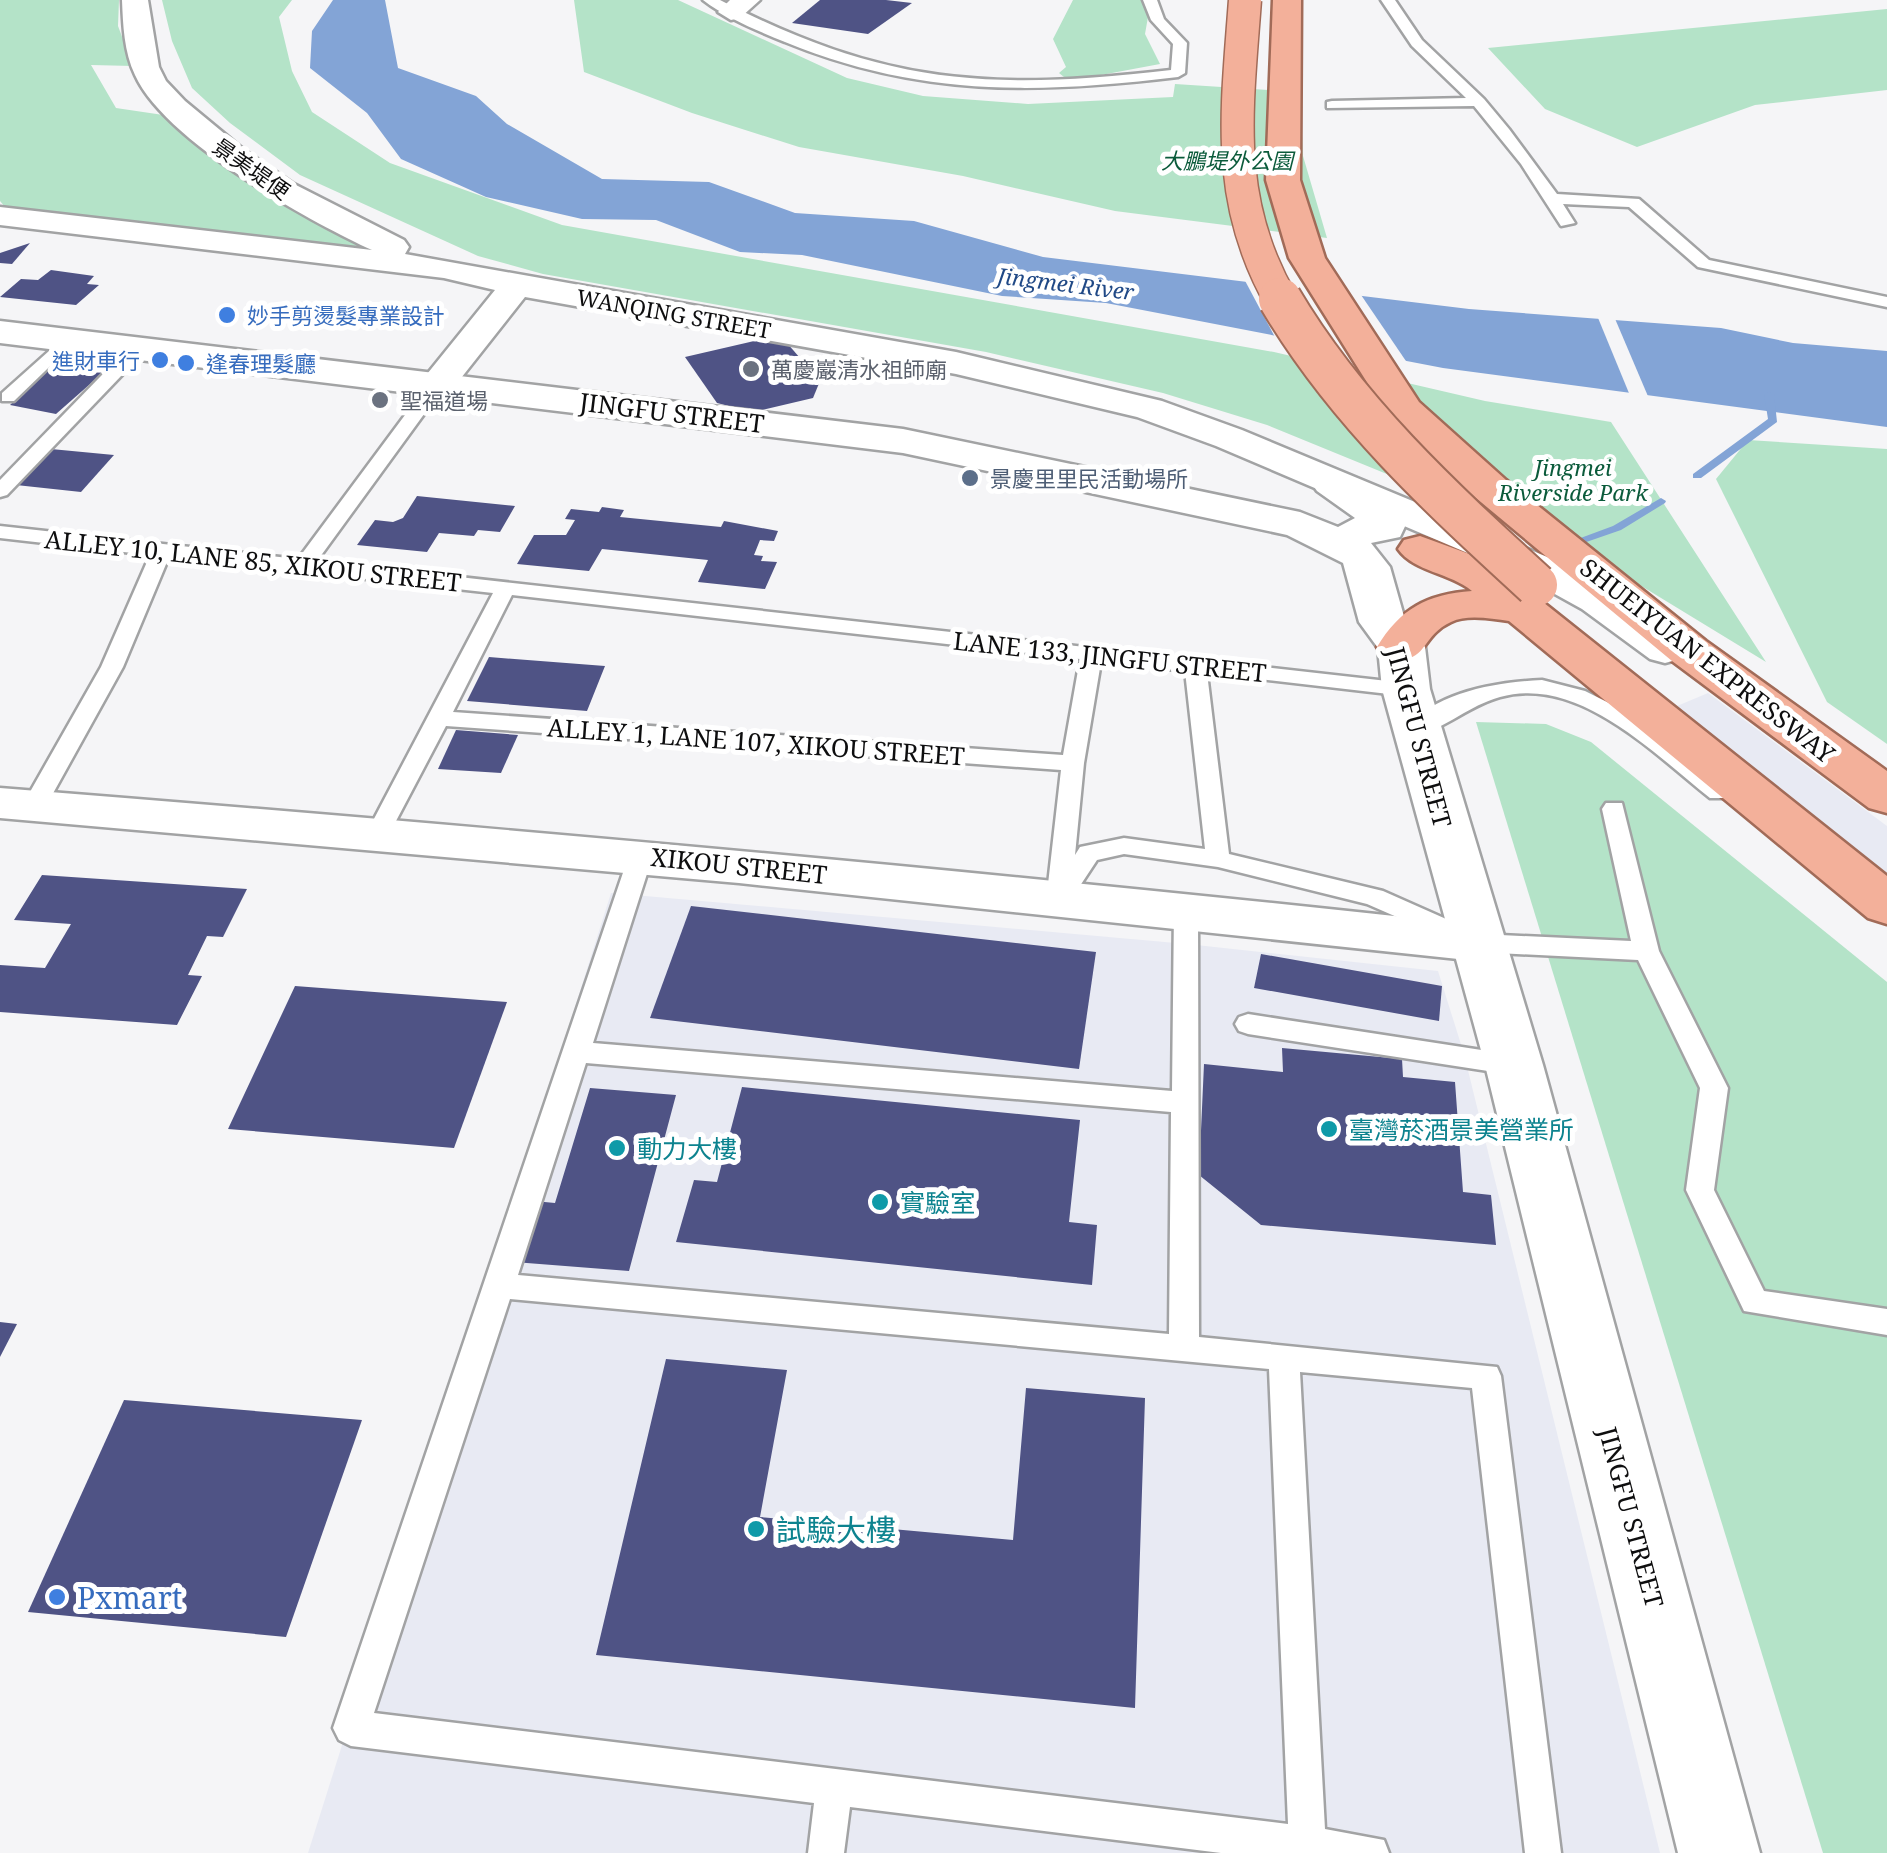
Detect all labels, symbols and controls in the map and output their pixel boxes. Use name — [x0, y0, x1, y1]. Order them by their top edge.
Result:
street label: 景美堤便 — [207, 130, 297, 206]
park label: 大鵬堤外公園 — [1161, 145, 1296, 175]
water label: Jingmei River — [992, 259, 1137, 306]
street label: WANQING STREET — [575, 281, 774, 345]
place label: 妙手剪燙髮專業設計 — [247, 300, 445, 330]
marker: 妙手剪燙髮專業設計 — [216, 304, 238, 326]
place label: 進財車行 — [52, 345, 140, 375]
place label: 逢春理髮廳 — [206, 348, 316, 378]
marker: 進財車行 — [149, 349, 171, 371]
marker: 逢春理髮廳 — [175, 352, 197, 374]
place label: 萬慶巖清水祖師廟 — [771, 354, 947, 384]
marker: 萬慶巖清水祖師廟 — [740, 358, 762, 380]
street label: JINGFU STREET — [577, 384, 766, 440]
place label: 聖福道場 — [400, 385, 488, 415]
marker: 聖福道場 — [369, 389, 391, 411]
park label: Jingmei Riverside Park — [1497, 452, 1649, 507]
place label: 景慶里里民活動場所 — [990, 463, 1188, 493]
marker: 景慶里里民活動場所 — [959, 467, 981, 489]
street label: ALLEY 10, LANE 85, XIKOU STREET — [43, 521, 463, 599]
street label: SHUEIYUAN EXPRESSWAY — [1574, 550, 1843, 770]
street label: LANE 133, JINGFU STREET — [952, 623, 1268, 689]
street label: JINGFU STREET — [1379, 642, 1460, 831]
street label: ALLEY 1, LANE 107, XIKOU STREET — [546, 709, 966, 773]
street label: XIKOU STREET — [649, 839, 829, 891]
place label: 臺灣菸酒景美營業所 — [1349, 1112, 1574, 1146]
marker: 臺灣菸酒景美營業所 — [1318, 1118, 1340, 1140]
place label: 動力大樓 — [637, 1131, 737, 1165]
marker: 動力大樓 — [606, 1137, 628, 1159]
place label: 實驗室 — [900, 1185, 975, 1219]
marker: 實驗室 — [869, 1191, 891, 1213]
street label: JINGFU STREET — [1591, 1422, 1672, 1611]
place label: 試驗大樓 — [776, 1509, 896, 1550]
marker: 試驗大樓 — [745, 1518, 767, 1540]
place label: Pxmart — [77, 1577, 182, 1618]
marker: Pxmart — [46, 1586, 68, 1608]

